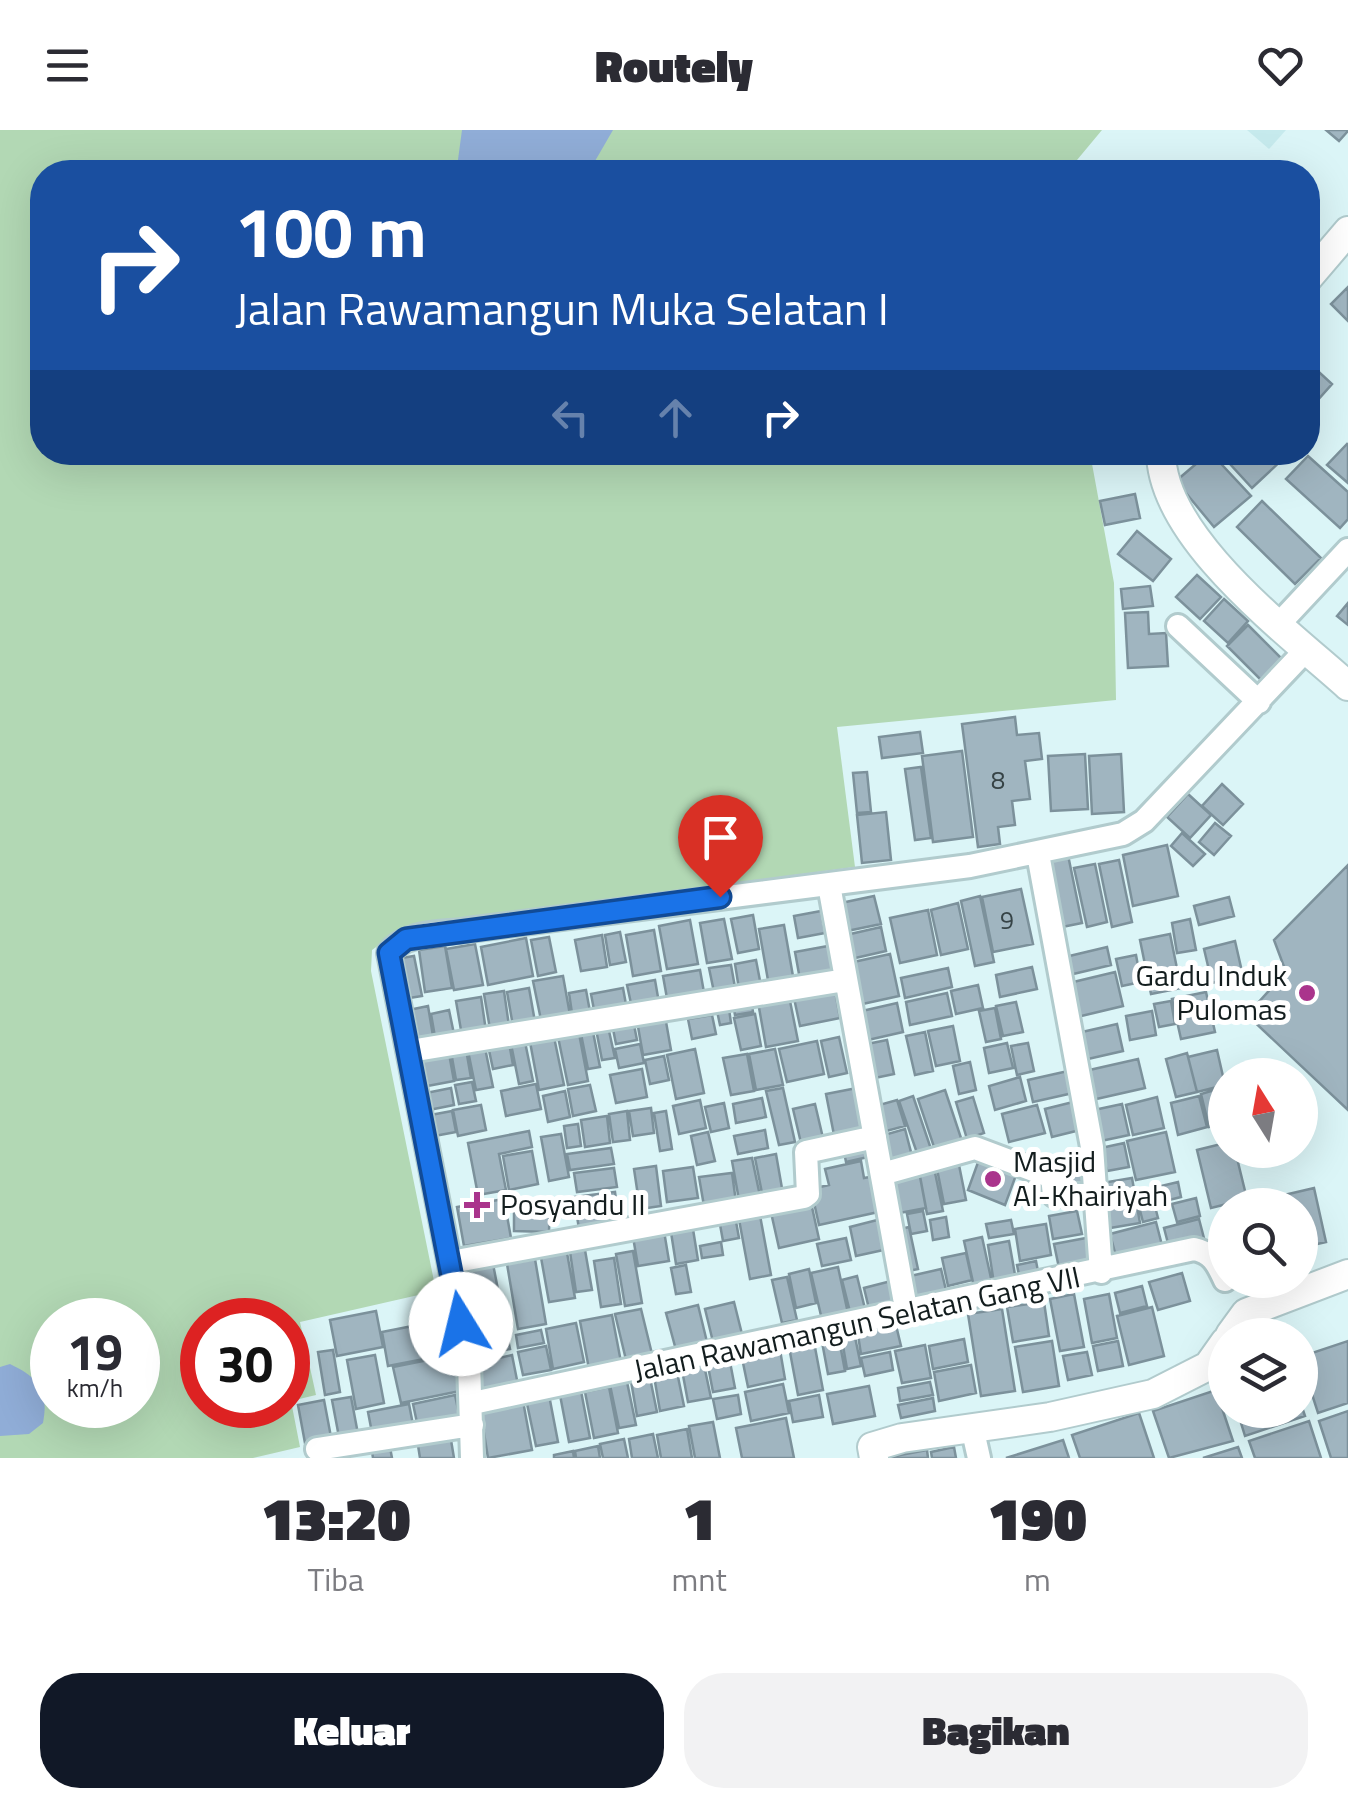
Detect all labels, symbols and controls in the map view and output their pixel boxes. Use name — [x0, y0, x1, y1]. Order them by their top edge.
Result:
text: Routely — [595, 31, 753, 99]
icon: menu — [40, 38, 95, 93]
icon: heart — [1253, 38, 1308, 93]
text: 100 m — [235, 178, 427, 284]
icon: right — [70, 200, 200, 330]
text: Jalan Rawamangun Muka Selatan I — [235, 274, 889, 342]
icon: left — [543, 390, 598, 445]
icon: ahead — [648, 390, 703, 445]
icon: right — [753, 390, 808, 445]
house number: 8 — [991, 761, 1005, 799]
pin — [678, 795, 763, 898]
icon: arrive — [693, 810, 748, 865]
house number: 9 — [1000, 901, 1014, 939]
place label: Gardu Induk Pulomas — [1135, 952, 1287, 1032]
marker: Gardu Induk Pulomas — [1296, 982, 1318, 1004]
north arrow — [1208, 1058, 1318, 1168]
map controls — [1208, 1058, 1318, 1428]
place label: Masjid Al-Khairiyah — [1013, 1138, 1168, 1218]
marker: Masjid Al-Khairiyah — [982, 1168, 1004, 1190]
place label: Posyandu II — [500, 1181, 646, 1227]
button: search — [1208, 1188, 1318, 1298]
marker: Posyandu II — [464, 1192, 490, 1218]
street label: Jalan Rawamangun Selatan Gang VII — [629, 1253, 1084, 1393]
position arrow — [409, 1272, 513, 1376]
speed limit sign: 30 — [180, 1298, 310, 1428]
text: 19 — [67, 1313, 123, 1389]
button: layers — [1208, 1318, 1318, 1428]
text: km/h — [67, 1369, 123, 1407]
text: 13:20 — [261, 1472, 410, 1563]
text: 1 — [683, 1472, 716, 1563]
text: 190 — [988, 1472, 1087, 1563]
text: Tiba — [307, 1555, 364, 1603]
text: mnt — [672, 1555, 727, 1603]
text: m — [1024, 1555, 1051, 1603]
button: Keluar — [40, 1673, 664, 1788]
button: Bagikan — [684, 1673, 1308, 1788]

